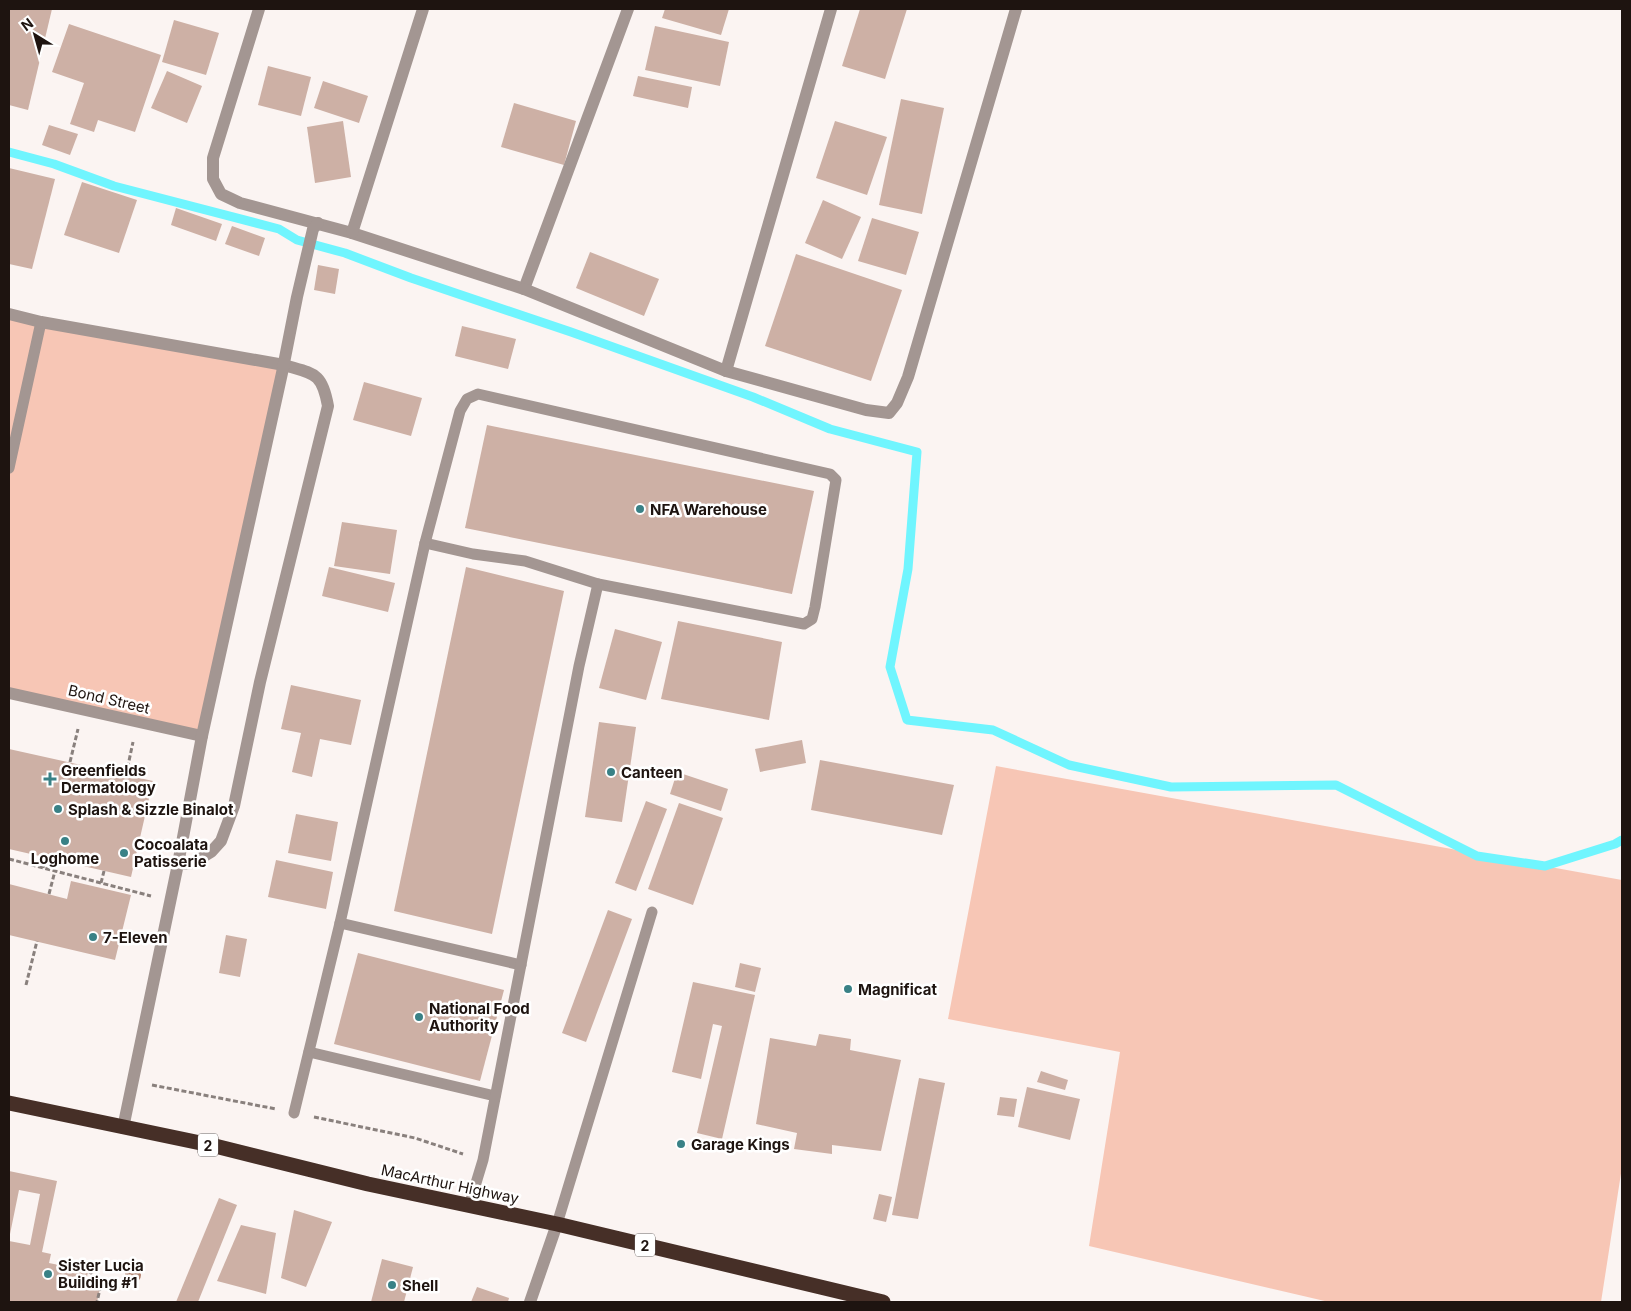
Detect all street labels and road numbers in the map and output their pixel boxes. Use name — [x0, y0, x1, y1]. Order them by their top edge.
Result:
street label: Bond Street — [66, 680, 152, 718]
road number: 2 — [198, 1134, 218, 1156]
street label: MacArthur Highway — [379, 1160, 521, 1208]
road number: 2 — [635, 1234, 655, 1256]

